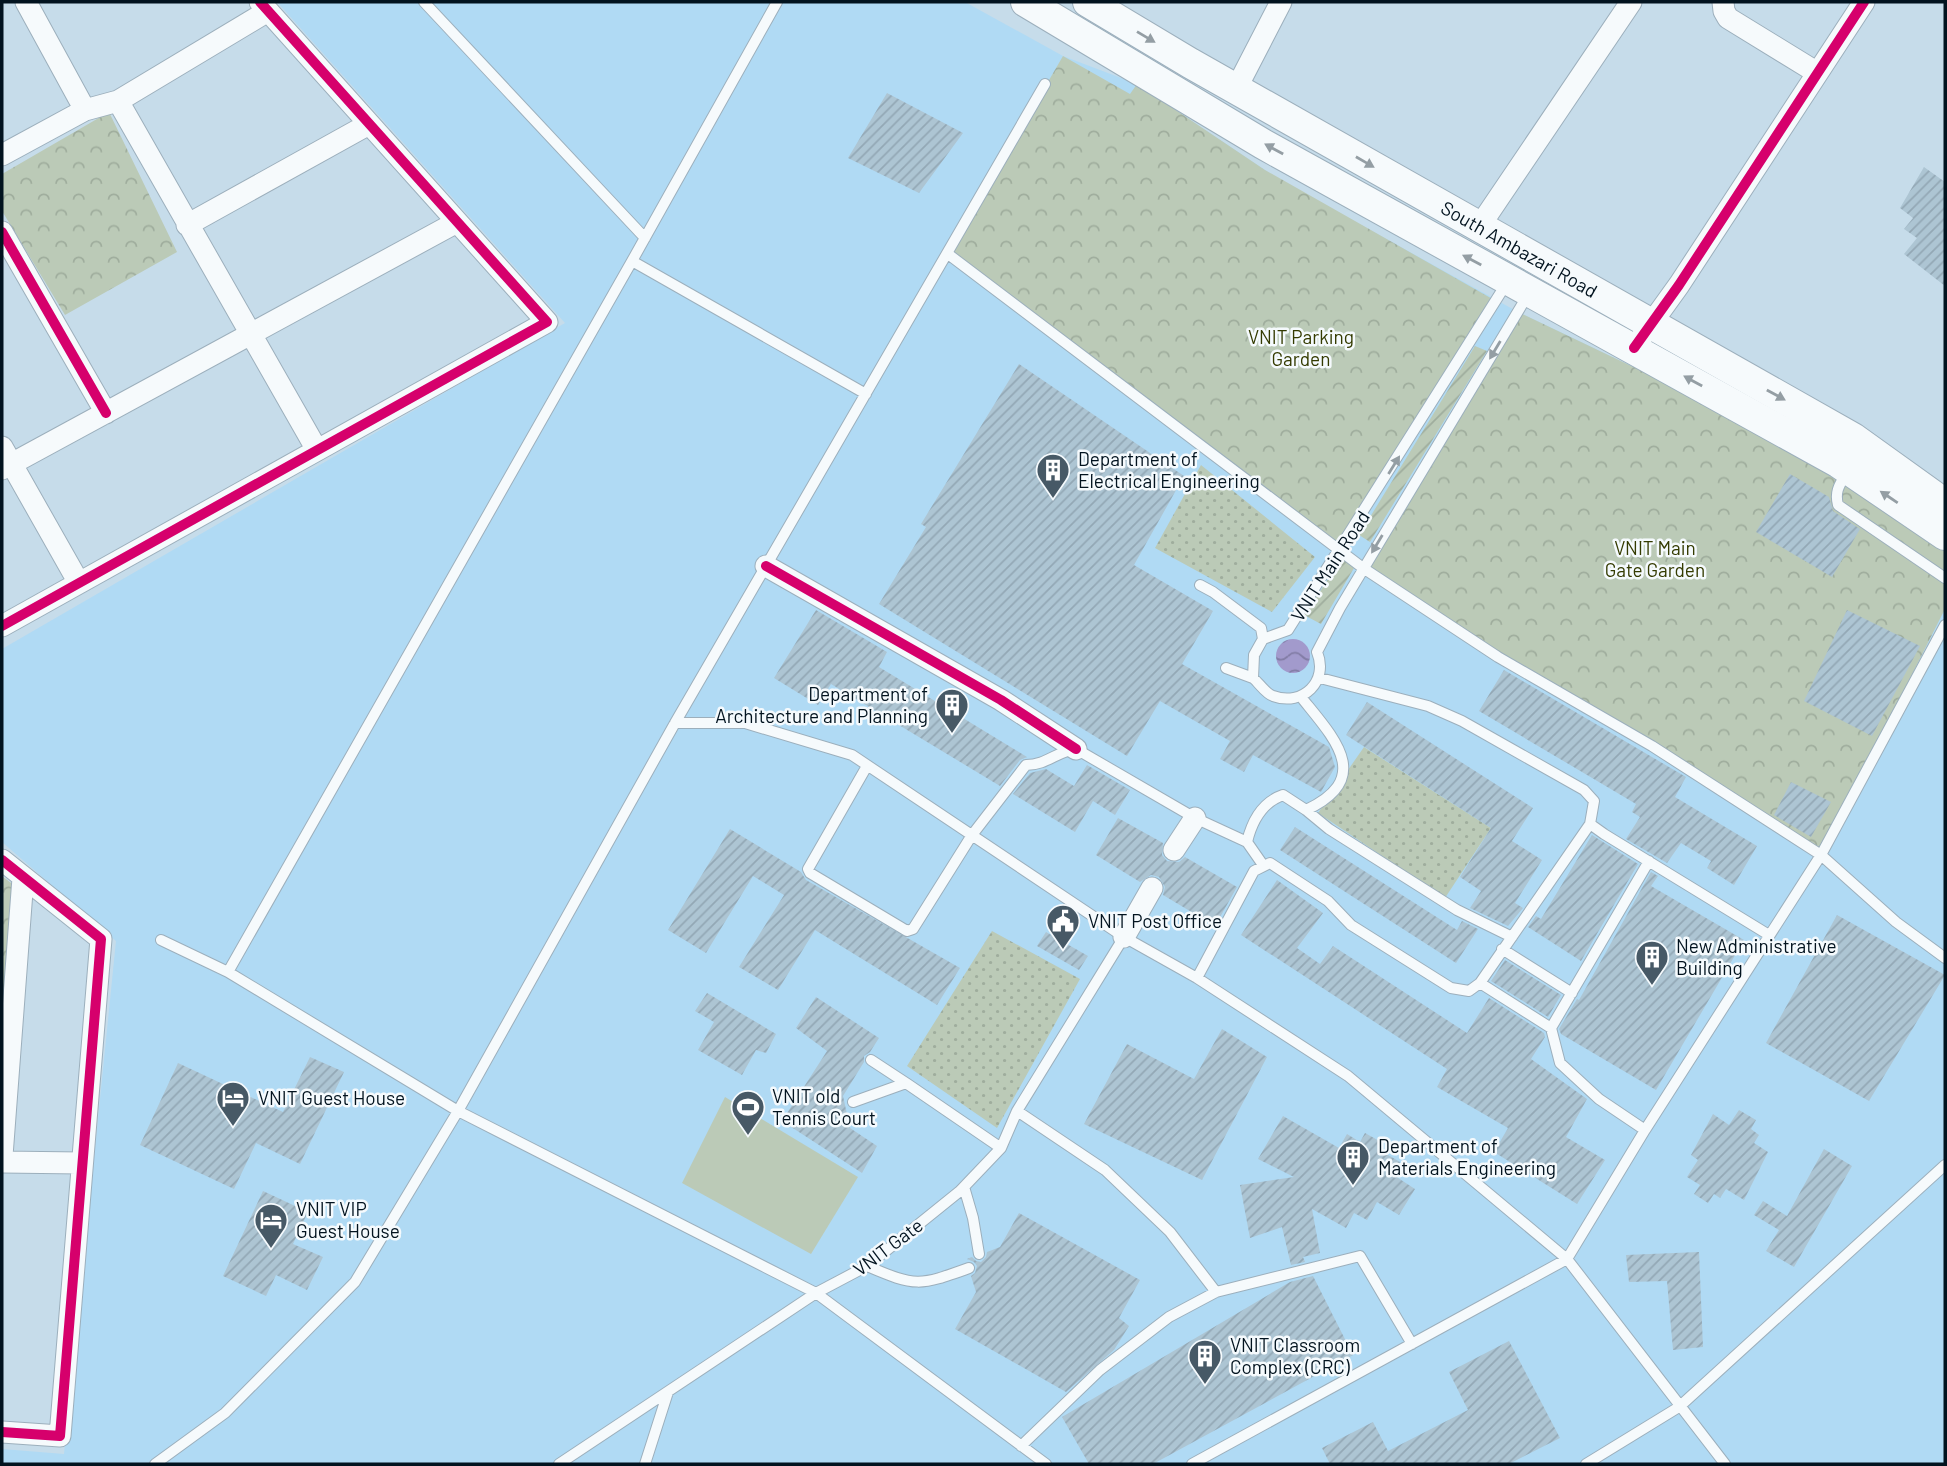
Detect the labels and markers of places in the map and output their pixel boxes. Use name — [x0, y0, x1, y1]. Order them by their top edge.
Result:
place label: Department of Electrical Engineering — [1078, 447, 1260, 492]
building icon: Department of Electrical Engineering — [1034, 451, 1072, 500]
place label: Department of Architecture and Planning — [715, 682, 928, 727]
building icon: Department of Architecture and Planning — [933, 686, 971, 735]
public building icon: VNIT Post Office — [1044, 902, 1082, 951]
place label: VNIT Post Office — [1088, 909, 1222, 932]
place label: New Administrative Building — [1676, 934, 1837, 979]
building icon: New Administrative Building — [1633, 938, 1671, 987]
hotel icon: VNIT Guest House — [214, 1079, 252, 1128]
place label: VNIT old Tennis Court — [772, 1084, 876, 1129]
place label: VNIT Guest House — [258, 1086, 405, 1109]
sports icon: VNIT old Tennis Court — [729, 1088, 767, 1137]
place label: Department of Materials Engineering — [1378, 1134, 1556, 1179]
building icon: Department of Materials Engineering — [1334, 1138, 1372, 1187]
place label: VNIT VIP Guest House — [296, 1197, 400, 1242]
hotel icon: VNIT VIP Guest House — [252, 1201, 290, 1250]
place label: VNIT Classroom Complex (CRC) — [1230, 1333, 1360, 1378]
building icon: VNIT Classroom Complex (CRC) — [1186, 1337, 1224, 1386]

